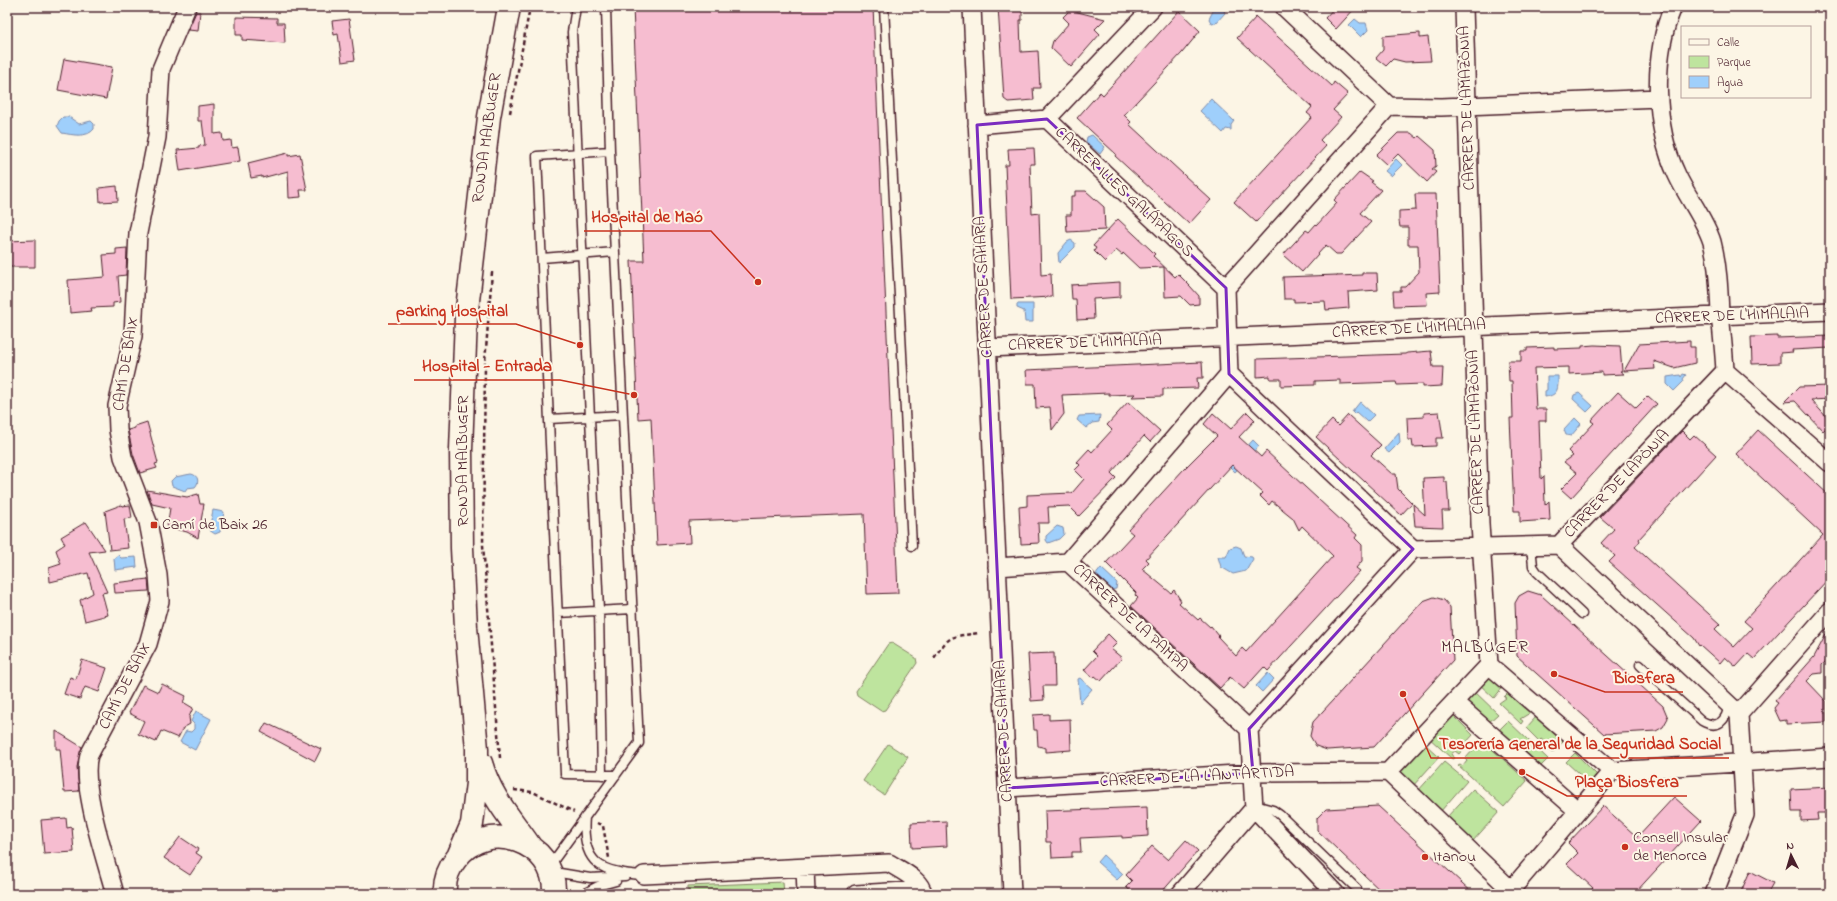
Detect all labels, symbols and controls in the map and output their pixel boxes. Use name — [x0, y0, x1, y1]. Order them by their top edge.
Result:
street label: CARRER DE L'AMAZÒNIA — [1452, 25, 1482, 191]
legend — [1681, 26, 1811, 98]
text: Calle — [1717, 34, 1740, 52]
text: Parque — [1717, 54, 1751, 72]
street label: RONDA MALBUGER — [466, 71, 508, 204]
text: Agua — [1717, 74, 1743, 93]
street label: CARRER ILLES GALÁPAGOS — [1049, 121, 1199, 263]
callout: Hospital de Maó — [584, 202, 711, 231]
text: Hospital de Maó — [591, 205, 703, 230]
street label: CARRER DE SAHARA — [968, 215, 1000, 359]
callout: parking Hospital — [388, 295, 516, 324]
text: parking Hospital — [396, 299, 508, 326]
street label: CARRER DE L'HIMALAIA — [1655, 301, 1809, 331]
street label: CARRER DE L'HIMALAIA — [1332, 313, 1487, 345]
street label: CAMÍ DE BAIX — [107, 315, 145, 413]
street label: CARRER DE L'HIMALAIA — [1008, 328, 1162, 358]
street label: CARRER DE L'AMAZÒNIA — [1461, 349, 1491, 515]
callout: Hospital - Entrada — [414, 351, 560, 380]
text: Hospital - Entrada — [422, 354, 552, 379]
street label: RONDA MALBUGER — [451, 395, 475, 526]
street label: CARRER DE LAPÒNIA — [1559, 424, 1676, 544]
place label: Camí de Baix 26 — [162, 513, 267, 537]
marker: Camí de Baix 26 — [149, 520, 159, 530]
street label: CARRER DE LA PAMPA — [1067, 558, 1193, 678]
district label: MALBÚGER — [1441, 635, 1529, 660]
street label: CAMÍ DE BAIX — [93, 638, 157, 734]
street label: CARRER DE SAHARA — [988, 659, 1020, 803]
callout: Biosfera — [1605, 663, 1683, 692]
text: Biosfera — [1612, 666, 1675, 691]
callout: Tesorería General de la Seguridad Social — [1431, 729, 1729, 758]
text: Tesorería General de la Seguridad Social — [1439, 732, 1721, 759]
street label: CARRER DE LA L'ANTÀRTIDA — [1099, 760, 1295, 794]
callout: Plaça Biosfera — [1567, 767, 1687, 796]
text: Plaça Biosfera — [1575, 770, 1679, 795]
place label: Consell Insular de Menorca — [1633, 826, 1728, 868]
north arrow — [1771, 835, 1811, 875]
text: N — [1786, 838, 1795, 854]
marker: Consell Insular de Menorca — [1620, 842, 1630, 852]
place label: Itanou — [1433, 845, 1476, 869]
marker: Itanou — [1420, 852, 1430, 862]

